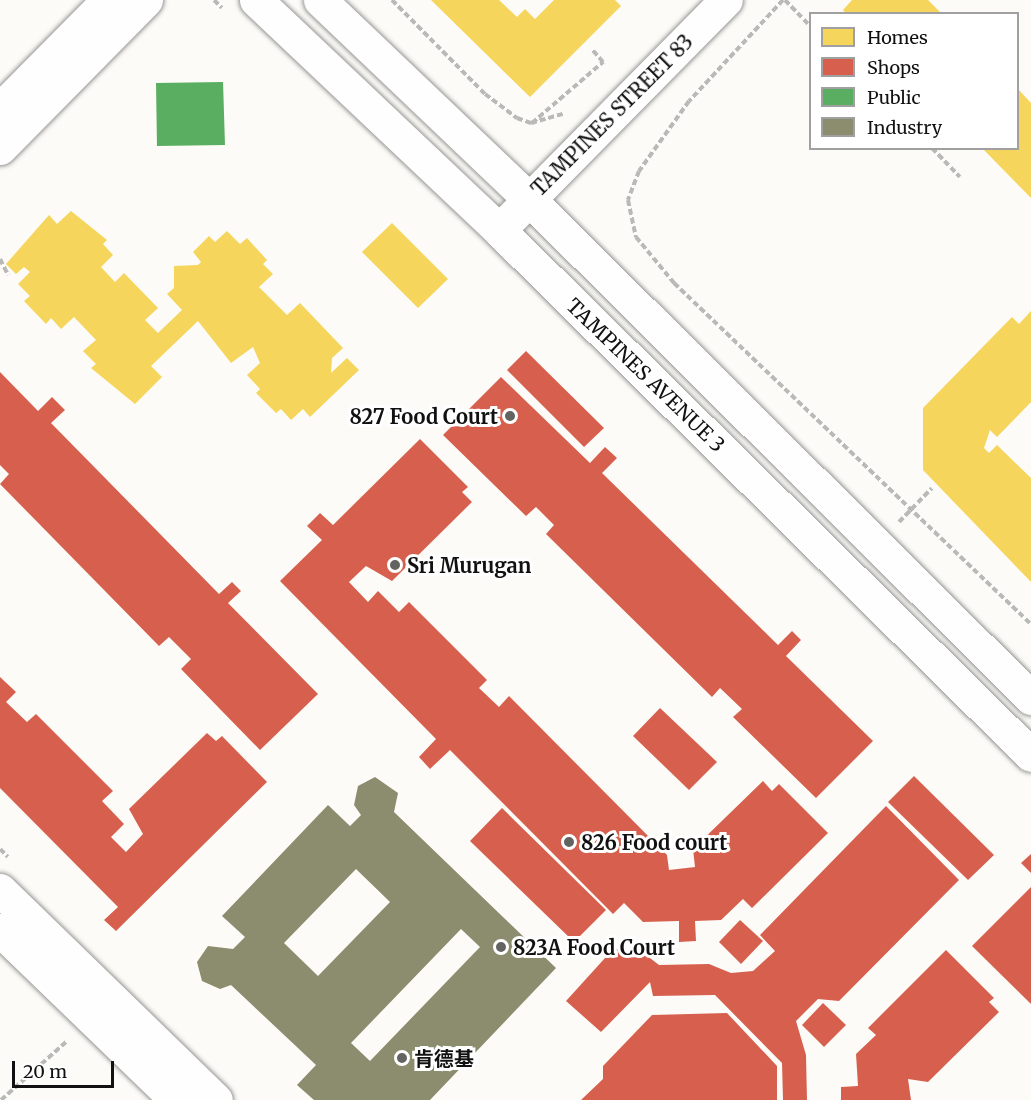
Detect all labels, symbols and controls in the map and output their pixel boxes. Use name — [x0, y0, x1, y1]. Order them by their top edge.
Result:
legend — [809, 12, 1019, 150]
text: Homes — [867, 26, 928, 49]
street label: TAMPINES STREET 83 — [526, 29, 698, 201]
text: Shops — [867, 56, 920, 79]
text: Public — [867, 86, 921, 109]
text: Industry — [867, 116, 942, 139]
street label: TAMPINES AVENUE 3 — [562, 293, 730, 457]
place label: 827 Food Court — [350, 404, 498, 428]
marker: 827 Food Court — [503, 409, 517, 423]
place label: Sri Murugan — [407, 553, 531, 577]
marker: Sri Murugan — [388, 558, 402, 572]
place label: 826 Food court — [581, 830, 727, 854]
marker: 826 Food court — [562, 835, 576, 849]
place label: 823A Food Court — [513, 935, 675, 959]
marker: 823A Food Court — [494, 940, 508, 954]
place label: 肯德基 — [414, 1046, 474, 1070]
scale bar — [15, 1049, 117, 1087]
marker: 肯德基 — [395, 1051, 409, 1065]
text: 20 m — [23, 1060, 67, 1083]

